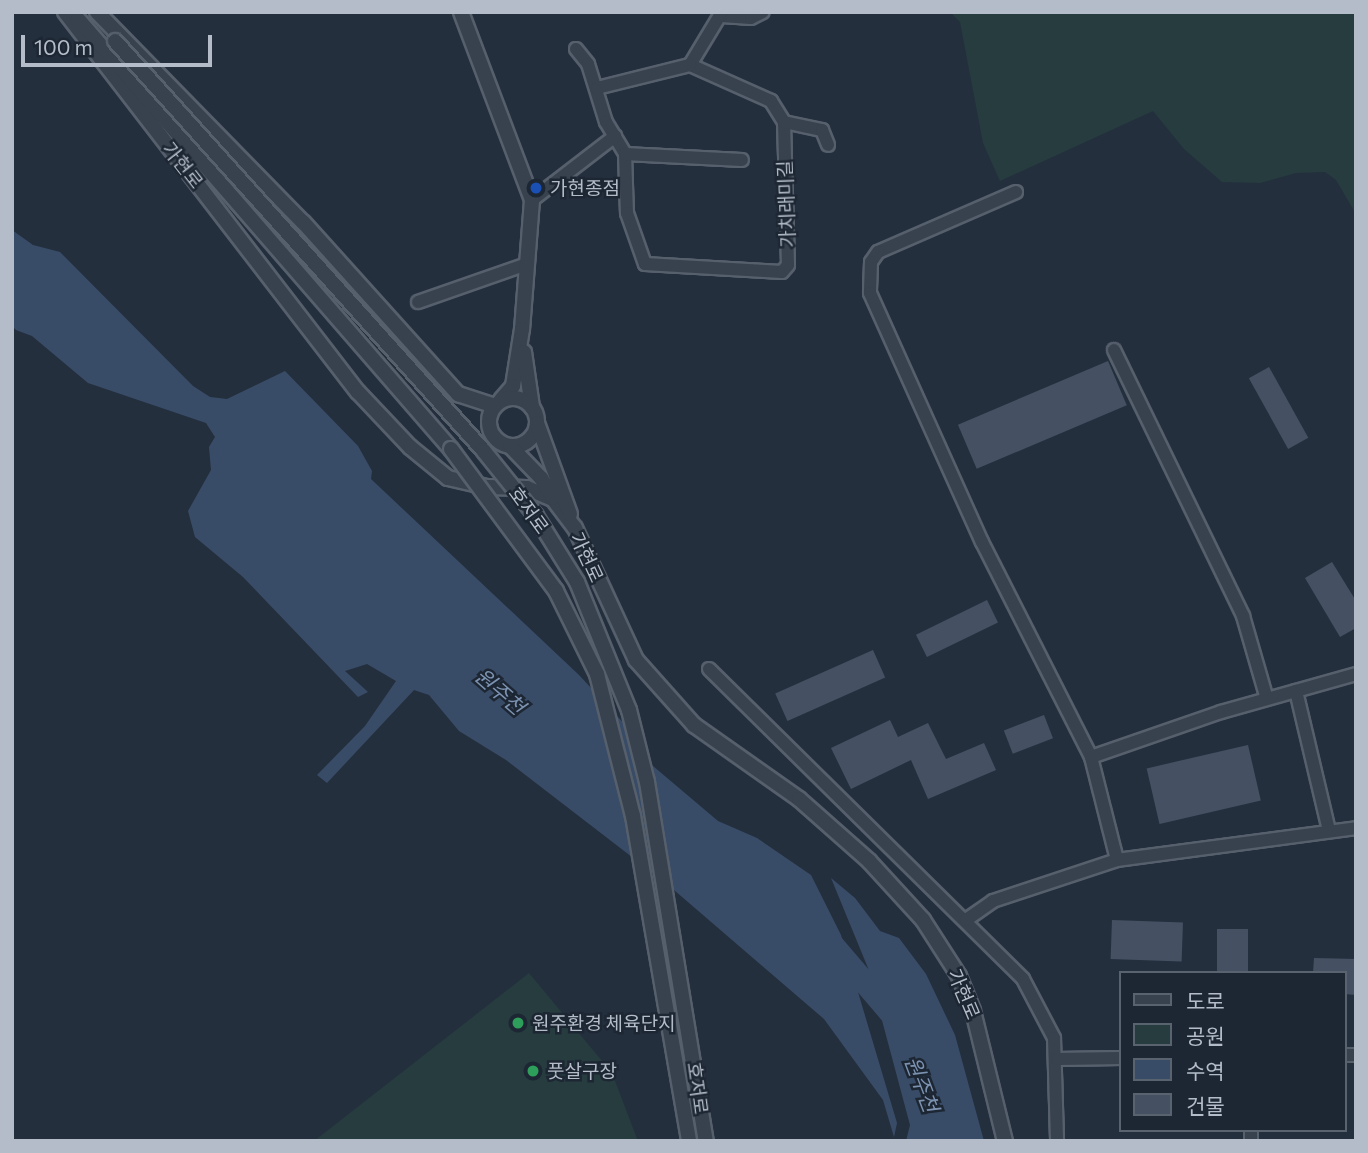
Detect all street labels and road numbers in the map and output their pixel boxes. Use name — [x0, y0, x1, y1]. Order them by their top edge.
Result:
street label: 가현로 — [158, 137, 208, 193]
street label: 가치래미길 — [773, 160, 799, 248]
street label: 호저로 — [504, 482, 554, 538]
street label: 가현로 — [566, 528, 608, 586]
street label: 가현로 — [943, 965, 985, 1023]
street label: 호저로 — [683, 1060, 713, 1116]

